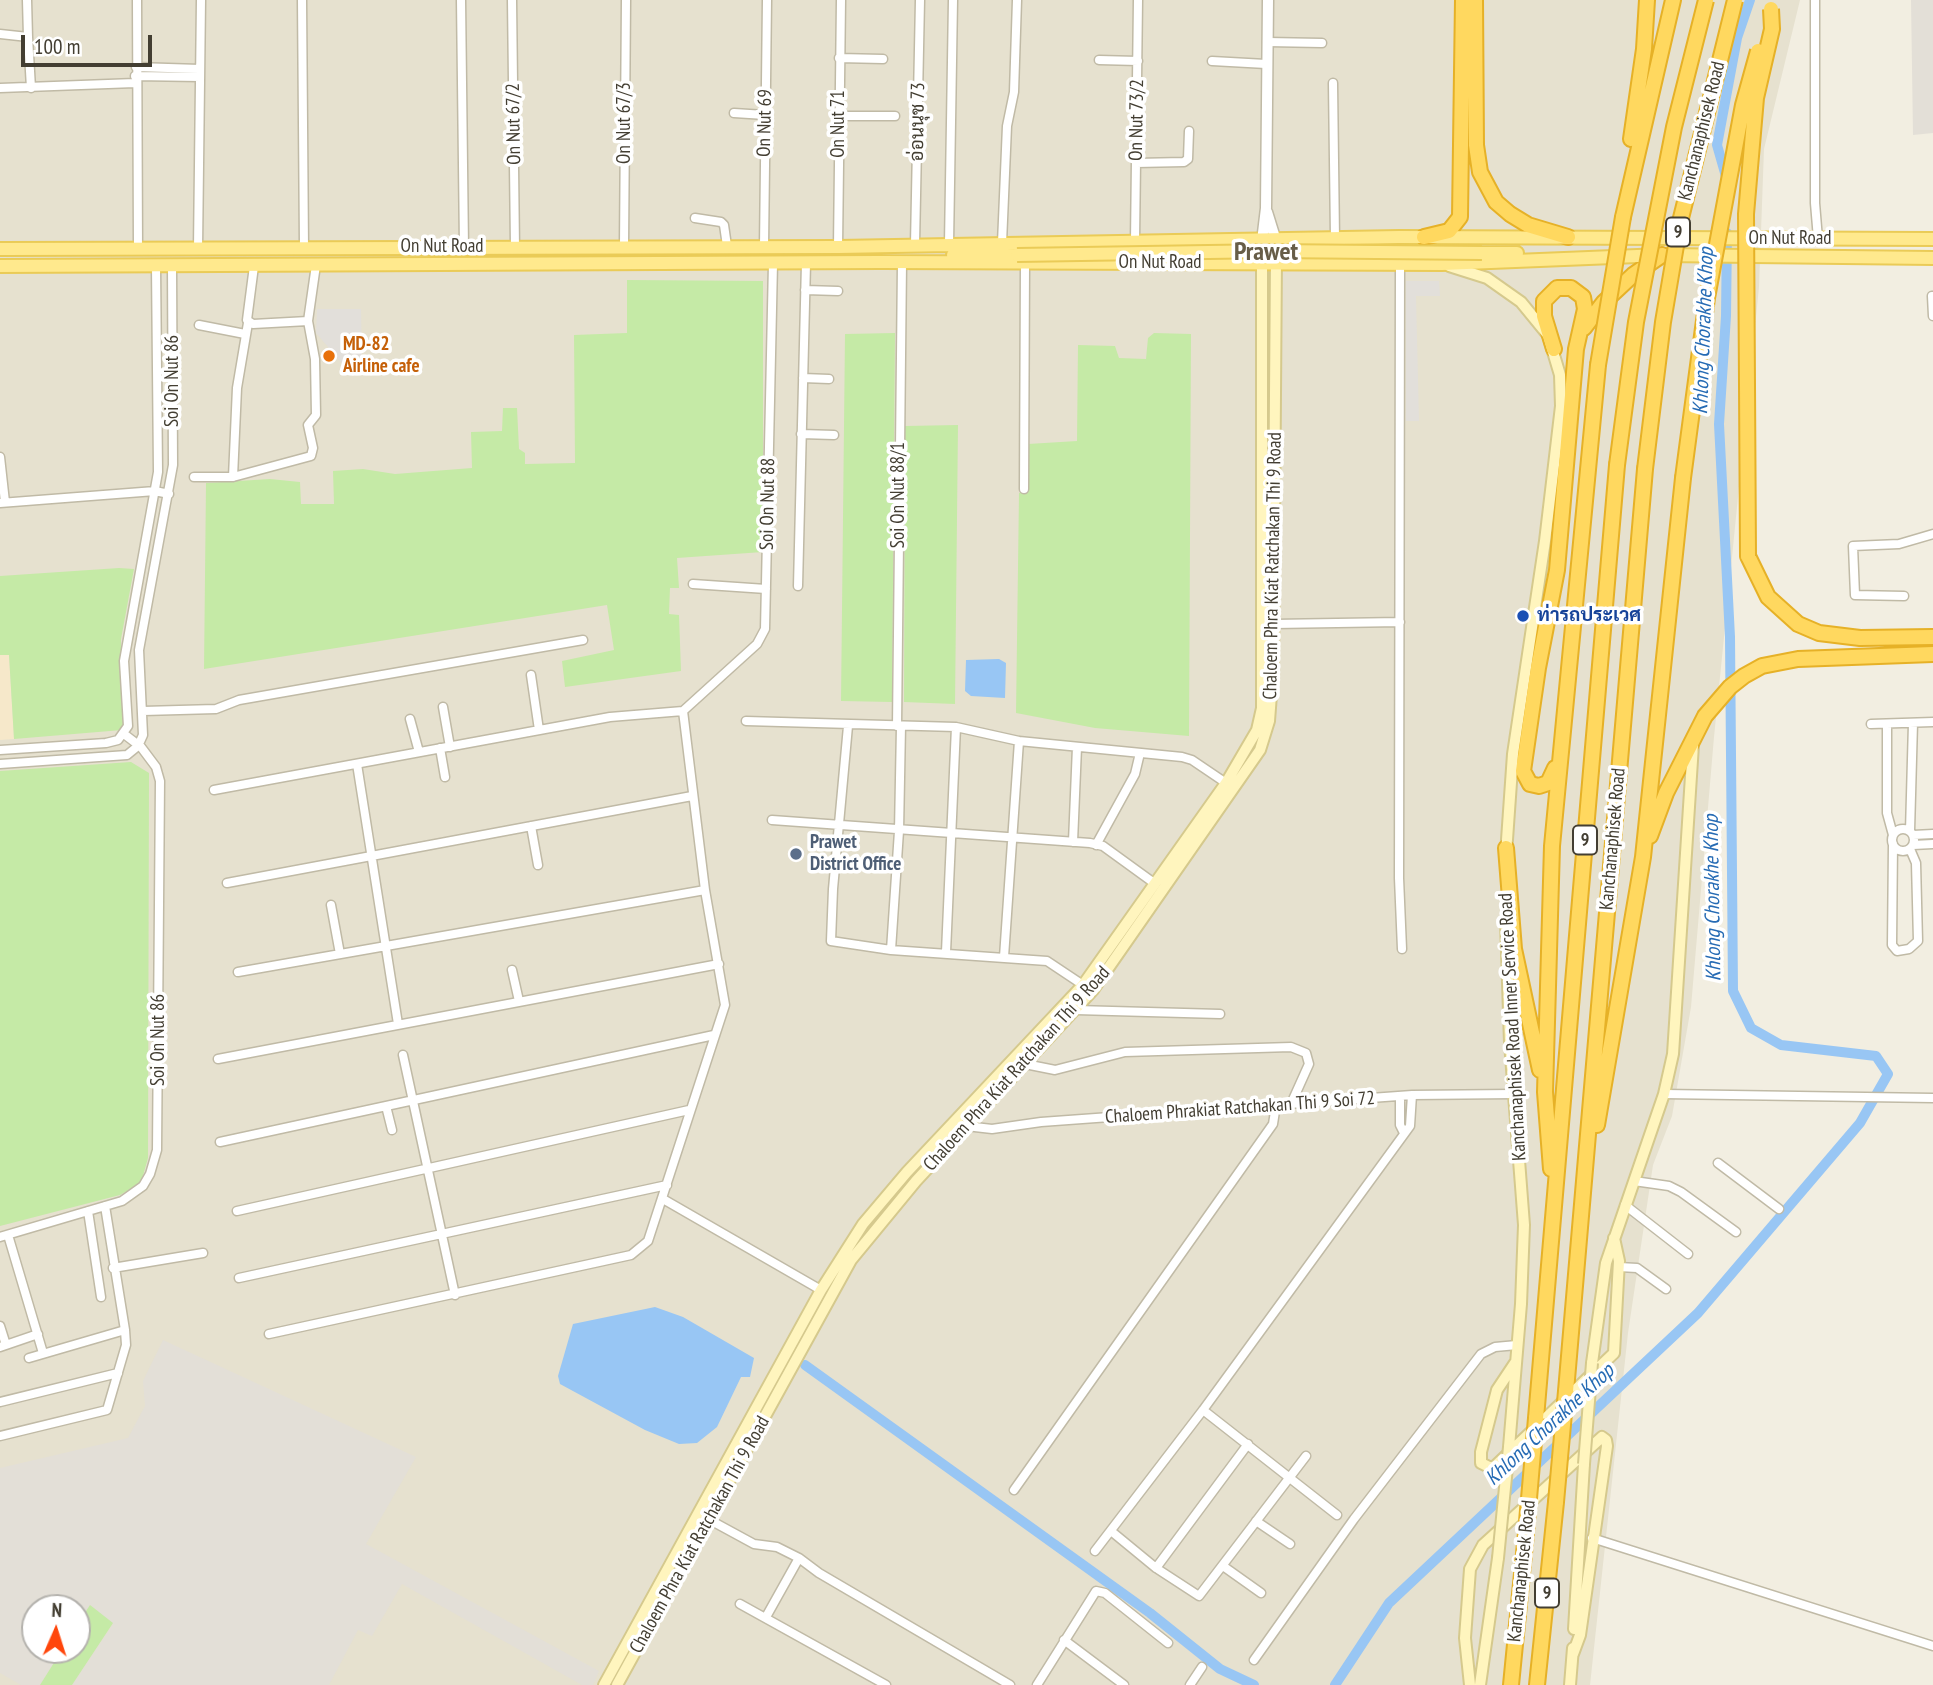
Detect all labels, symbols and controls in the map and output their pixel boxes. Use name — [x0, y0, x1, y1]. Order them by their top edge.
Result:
scale bar — [24, 21, 156, 65]
text: 100 m — [34, 33, 80, 60]
street label: Kanchanaphisek Road — [1674, 59, 1730, 203]
street label: On Nut 73/2 — [1125, 79, 1149, 161]
street label: On Nut 67/3 — [614, 82, 636, 164]
street label: อ่อนนุช 73 — [906, 82, 930, 162]
street label: On Nut 67/2 — [502, 83, 526, 165]
street label: On Nut 69 — [753, 89, 777, 157]
street label: On Nut 71 — [828, 90, 850, 158]
road number: 9 — [1666, 218, 1690, 246]
street label: On Nut Road — [1749, 228, 1831, 250]
street label: On Nut Road — [401, 236, 483, 258]
district label: Prawet — [1234, 237, 1298, 269]
water label: Khlong Chorakhe Khop — [1688, 247, 1720, 415]
street label: On Nut Road — [1119, 252, 1201, 274]
place label: MD-82 Airline cafe — [343, 334, 420, 378]
street label: Soi On Nut 86 — [162, 335, 184, 427]
marker: MD-82 Airline cafe — [321, 348, 337, 364]
street label: Chaloem Phra Kiat Ratchakan Thi 9 Road — [1259, 432, 1287, 700]
street label: Soi On Nut 88/1 — [888, 442, 910, 548]
street label: Soi On Nut 88 — [756, 458, 780, 550]
place label: ท่ารถประเวศ — [1537, 605, 1641, 627]
marker: ท่ารถประเวศ — [1515, 608, 1531, 624]
street label: Kanchanaphisek Road — [1595, 767, 1631, 911]
water label: Khlong Chorakhe Khop — [1699, 814, 1727, 982]
road number: 9 — [1573, 826, 1597, 854]
place label: Prawet District Office — [810, 832, 901, 876]
marker: Prawet District Office — [788, 846, 804, 862]
street label: Kanchanaphisek Road Inner Service Road — [1495, 893, 1531, 1161]
street label: Chaloem Phra Kiat Ratchakan Thi 9 Road — [919, 962, 1115, 1176]
street label: Soi On Nut 86 — [148, 994, 170, 1086]
street label: Chaloem Phrakiat Ratchakan Thi 9 Soi 72 — [1104, 1087, 1376, 1129]
water label: Khlong Chorakhe Khop — [1480, 1359, 1620, 1491]
street label: Chaloem Phra Kiat Ratchakan Thi 9 Road — [625, 1412, 775, 1658]
street label: Kanchanaphisek Road — [1503, 1499, 1541, 1643]
road number: 9 — [1535, 1578, 1559, 1608]
north arrow — [21, 1594, 91, 1664]
text: N — [51, 1598, 63, 1622]

